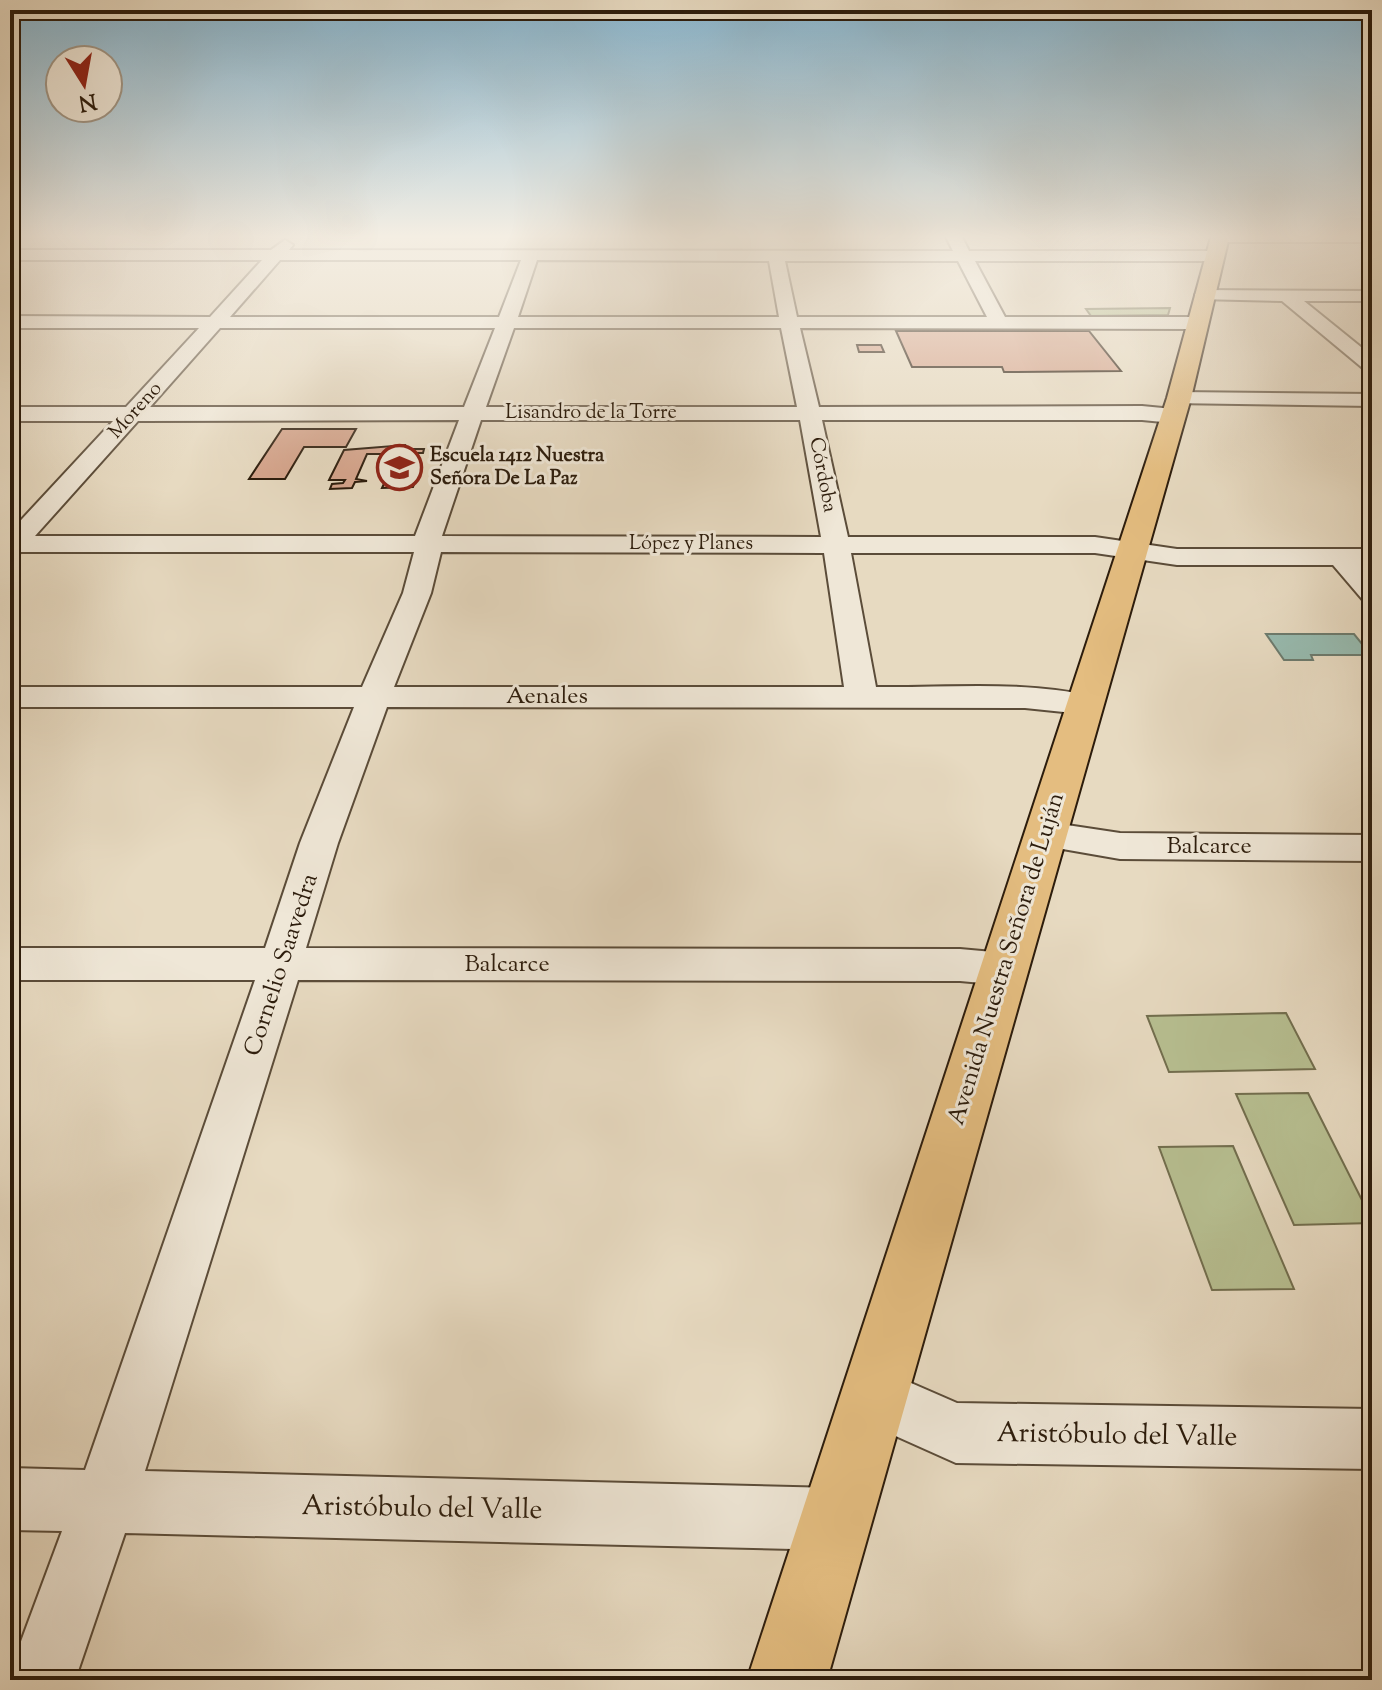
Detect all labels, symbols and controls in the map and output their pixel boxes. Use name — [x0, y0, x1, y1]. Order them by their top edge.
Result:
north arrow — [44, 44, 124, 124]
text: N — [75, 83, 99, 118]
street label: Moreno — [102, 376, 170, 446]
street label: Lisandro de la Torre — [505, 399, 677, 428]
street label: Córdoba — [801, 435, 843, 515]
place label: Escuela 1412 Nuestra Señora De La Paz — [430, 442, 605, 494]
school or university icon: Escuela 1412 Nuestra Señora De La Paz — [375, 444, 423, 492]
street label: López y Planes — [629, 530, 753, 559]
street label: Aenales — [506, 680, 588, 714]
street label: Avenida Nuestra Señora de Luján — [940, 788, 1074, 1130]
street label: Balcarce — [1166, 830, 1252, 864]
street label: Cornelio Saavedra — [236, 869, 328, 1061]
street label: Balcarce — [464, 948, 550, 982]
street label: Aristóbulo del Valle — [996, 1414, 1238, 1458]
street label: Aristóbulo del Valle — [301, 1487, 543, 1531]

